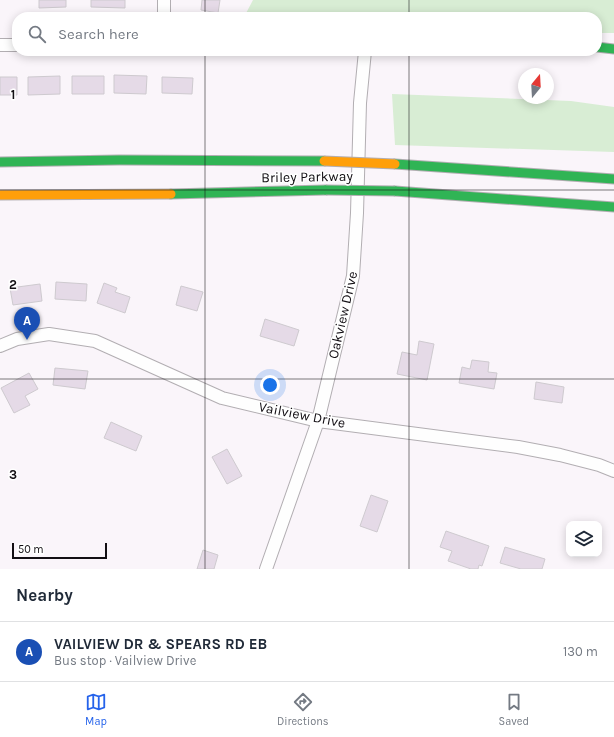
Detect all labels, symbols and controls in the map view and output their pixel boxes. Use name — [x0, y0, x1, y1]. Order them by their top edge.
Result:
search box — [12, 12, 602, 56]
icon: search — [26, 23, 48, 45]
text: Search here — [58, 25, 139, 43]
north arrow — [518, 68, 554, 104]
text: 1 — [11, 87, 15, 102]
street label: Briley Parkway — [261, 168, 353, 186]
street label: Oakview Drive — [325, 270, 361, 360]
text: 2 — [9, 277, 17, 292]
pin: A — [14, 307, 40, 340]
your location — [260, 375, 280, 395]
street label: Vailview Drive — [257, 398, 347, 432]
text: 3 — [9, 467, 17, 482]
map controls — [566, 521, 602, 557]
button: layers — [566, 521, 602, 557]
scale bar — [12, 541, 107, 560]
text: 50 m — [18, 543, 44, 556]
text: Nearby — [16, 585, 73, 605]
text: VAILVIEW DR & SPEARS RD EB — [54, 635, 267, 653]
text: A — [25, 644, 33, 659]
text: 130 m — [563, 644, 598, 659]
text: Bus stop · Vailview Drive — [54, 653, 196, 668]
tab: Map — [85, 691, 107, 728]
tab: Directions — [277, 691, 329, 728]
tab: Saved — [499, 691, 529, 728]

